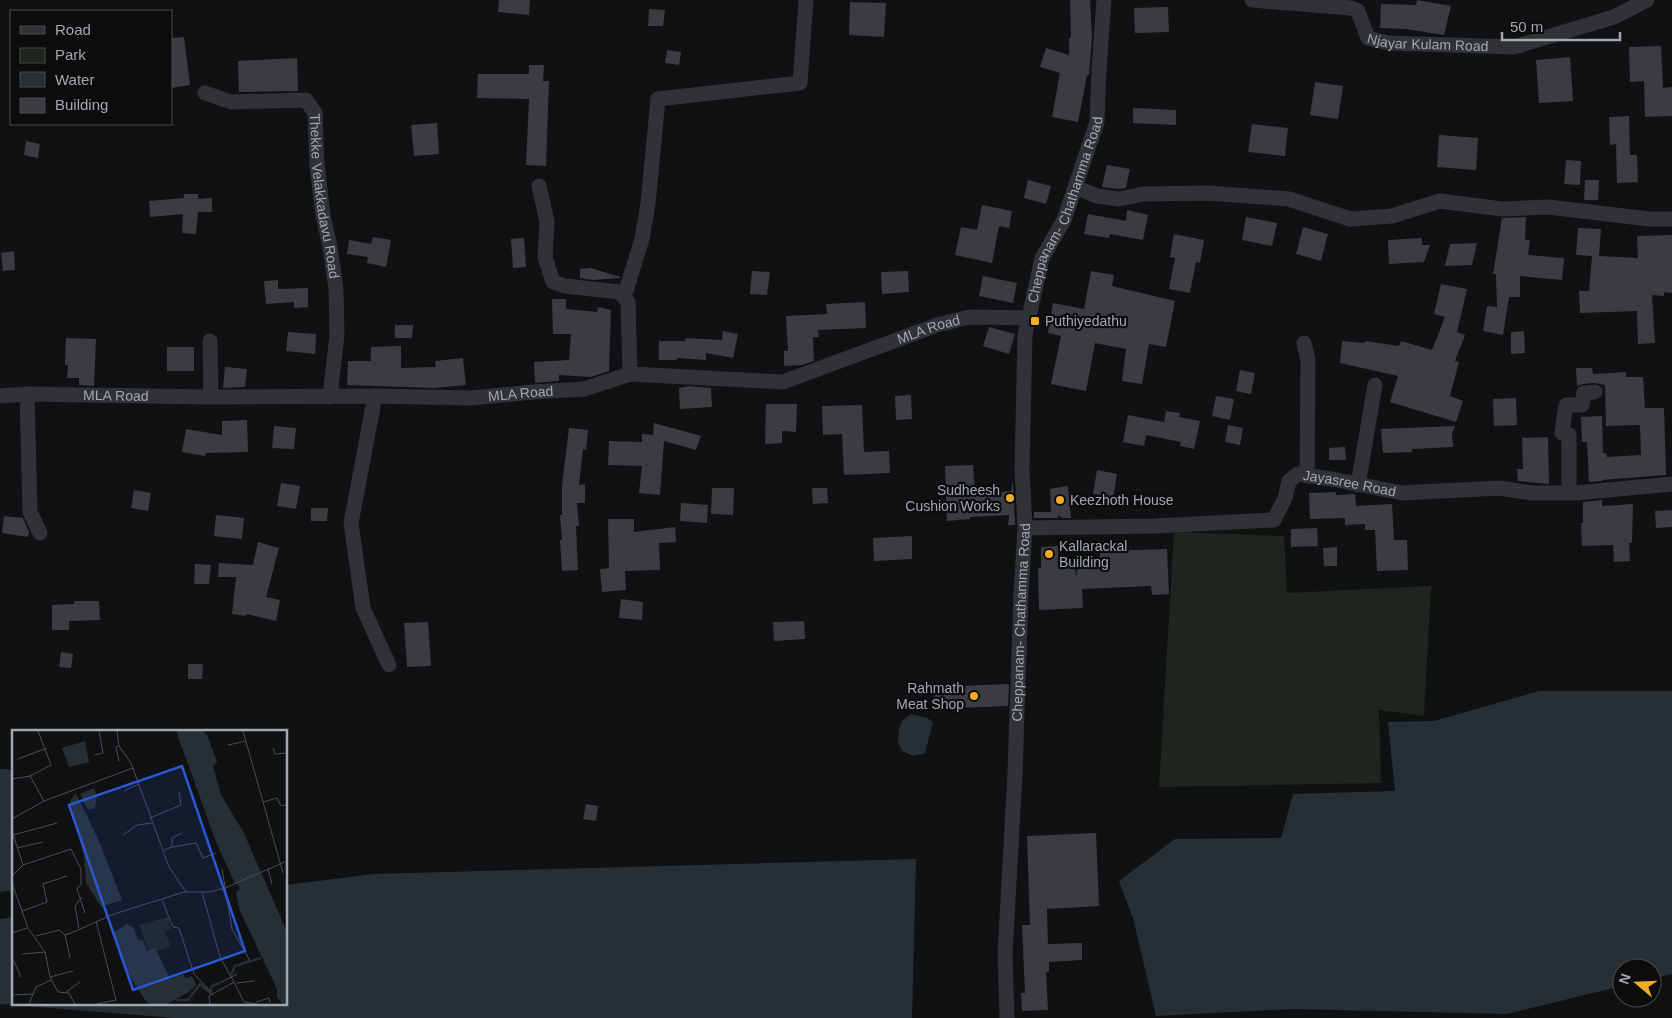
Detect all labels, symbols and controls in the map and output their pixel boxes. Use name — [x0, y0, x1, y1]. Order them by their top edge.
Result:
legend — [10, 10, 172, 125]
scale bar — [1502, 10, 1620, 42]
text: 50 m — [1510, 18, 1543, 35]
text: Road — [55, 21, 91, 38]
street label: Njayar Kulam Road — [1366, 30, 1489, 54]
text: Park — [55, 46, 86, 63]
text: Water — [55, 71, 94, 88]
text: Building — [55, 96, 108, 113]
street label: Thekke Velakkadavu Road — [307, 113, 342, 280]
street label: Cheppanam- Chathamma Road — [1024, 116, 1105, 304]
street label: MLA Road — [895, 312, 962, 347]
place label: Puthiyedathu — [1045, 313, 1127, 329]
marker: Puthiyedathu — [1029, 315, 1041, 327]
street label: MLA Road — [487, 383, 554, 404]
street label: MLA Road — [83, 387, 149, 404]
street label: Jayasree Road — [1302, 467, 1397, 500]
place label: Sudheesh Cushion Works — [905, 482, 1000, 514]
marker: Sudheesh Cushion Works — [1004, 492, 1016, 504]
place label: Keezhoth House — [1070, 492, 1174, 508]
marker: Keezhoth House — [1054, 494, 1066, 506]
street label: Cheppanam- Chathamma Road — [1009, 523, 1033, 722]
place label: Kallarackal Building — [1059, 538, 1127, 570]
marker: Kallarackal Building — [1043, 548, 1055, 560]
place label: Rahmath Meat Shop — [896, 680, 964, 712]
marker: Rahmath Meat Shop — [968, 690, 980, 702]
inset map — [12, 730, 288, 1006]
north arrow — [1612, 958, 1662, 1008]
text: N — [1615, 971, 1634, 986]

